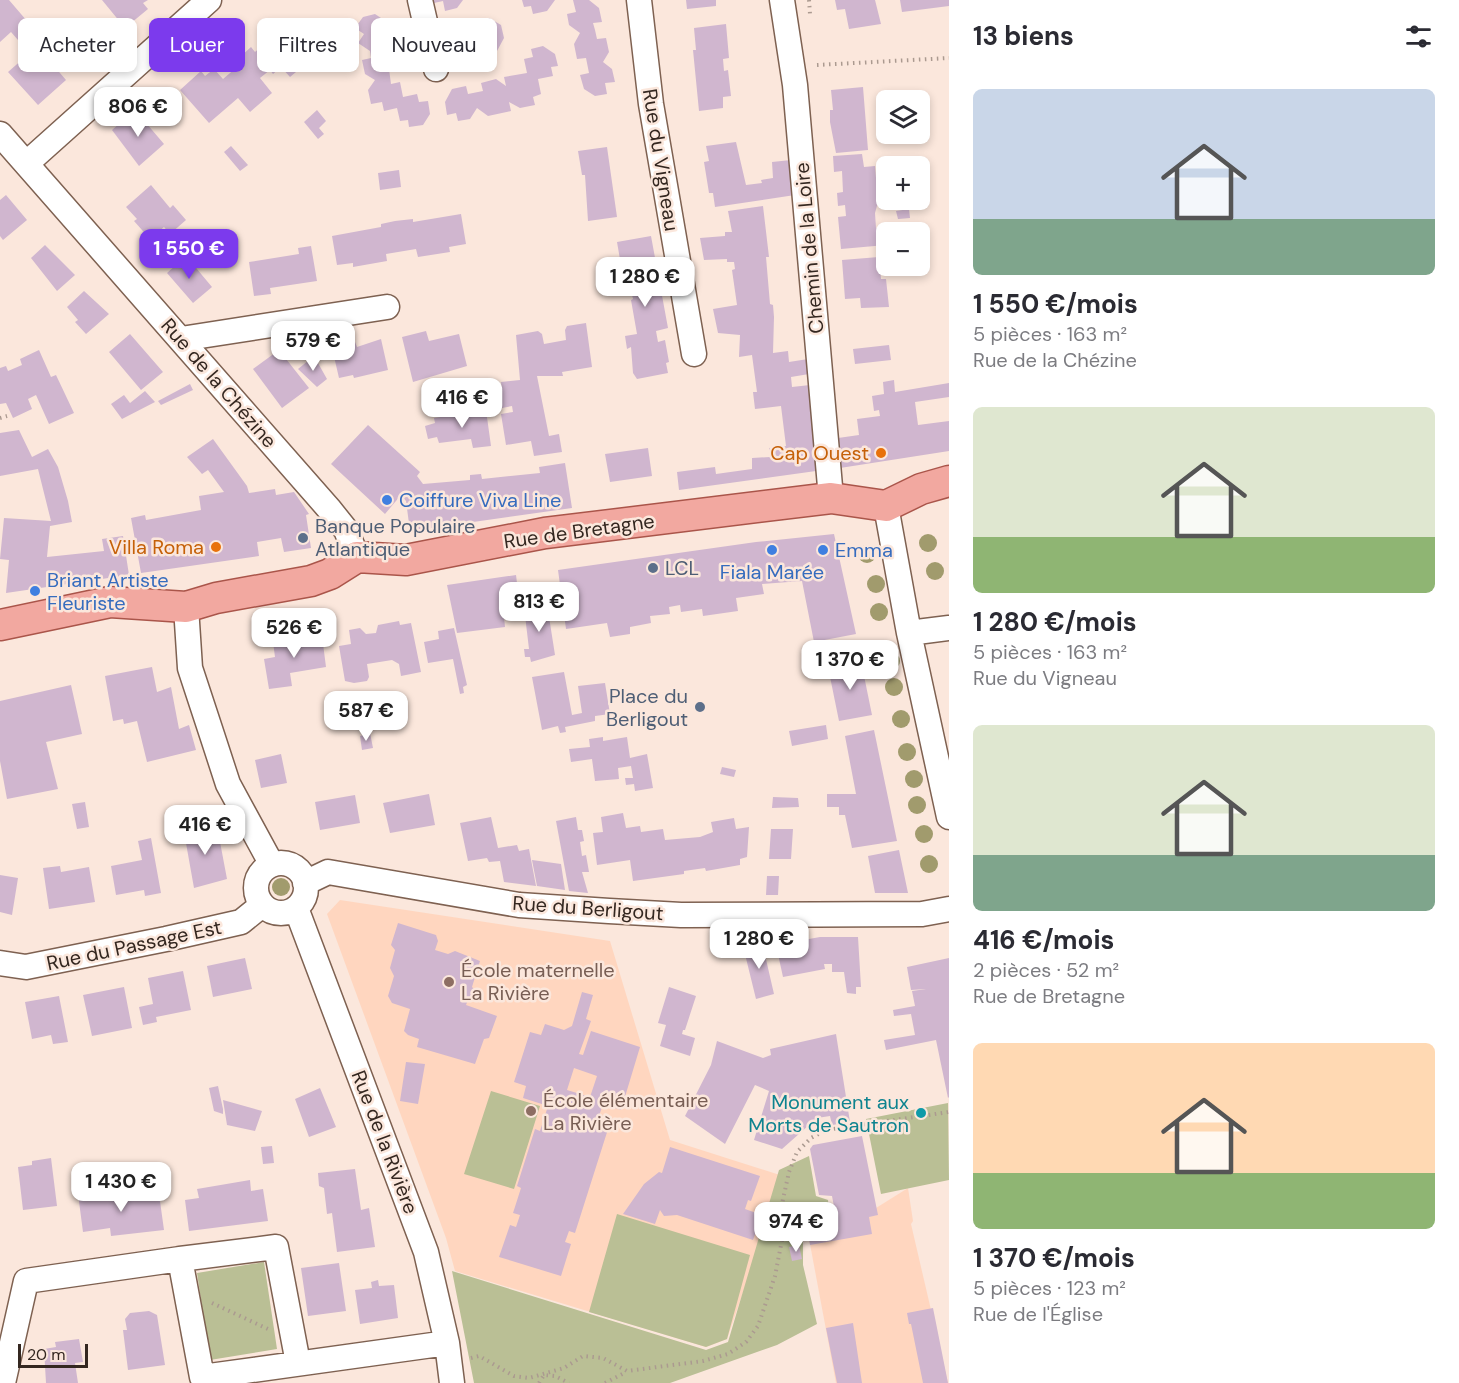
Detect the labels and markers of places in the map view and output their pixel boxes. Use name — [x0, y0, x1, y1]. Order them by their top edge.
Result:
pin: 806 € — [96, 87, 180, 138]
pin: 1 550 € — [134, 229, 244, 280]
pin: 1 280 € — [590, 257, 700, 308]
pin: 579 € — [271, 321, 355, 372]
pin: 416 € — [420, 378, 504, 429]
place label: Cap Ouest — [770, 440, 869, 466]
marker: Cap Ouest — [874, 446, 888, 460]
place label: Coiffure Viva Line — [399, 487, 561, 513]
marker: Coiffure Viva Line — [380, 493, 394, 507]
place label: Banque Populaire Atlantique — [315, 513, 475, 562]
marker: Banque Populaire Atlantique — [296, 531, 310, 545]
place label: Villa Roma — [109, 534, 204, 560]
place label: Emma — [835, 537, 893, 563]
marker: Villa Roma — [209, 540, 223, 554]
marker: Fiala Marée — [765, 543, 779, 557]
marker: Emma — [816, 543, 830, 557]
place label: LCL — [665, 555, 699, 581]
place label: Fiala Marée — [720, 559, 824, 585]
marker: LCL — [646, 561, 660, 575]
place label: Briant Artiste Fleuriste — [47, 567, 169, 616]
pin: 813 € — [497, 582, 581, 633]
marker: Briant Artiste Fleuriste — [28, 584, 42, 598]
pin: 526 € — [252, 608, 336, 659]
pin: 1 370 € — [795, 640, 905, 691]
place label: Place du Berligout — [606, 683, 688, 732]
pin: 587 € — [324, 691, 408, 742]
marker: Place du Berligout — [693, 700, 707, 714]
pin: 416 € — [163, 805, 247, 856]
pin: 1 280 € — [704, 919, 814, 970]
place label: École maternelle La Rivière — [461, 957, 615, 1006]
marker: École maternelle La Rivière — [442, 975, 456, 989]
place label: École élémentaire La Rivière — [543, 1087, 708, 1136]
place label: Monument aux Morts de Sautron — [748, 1089, 909, 1138]
marker: École élémentaire La Rivière — [524, 1104, 538, 1118]
marker: Monument aux Morts de Sautron — [914, 1106, 928, 1120]
pin: 1 430 € — [66, 1162, 176, 1213]
pin: 974 € — [754, 1202, 838, 1253]

